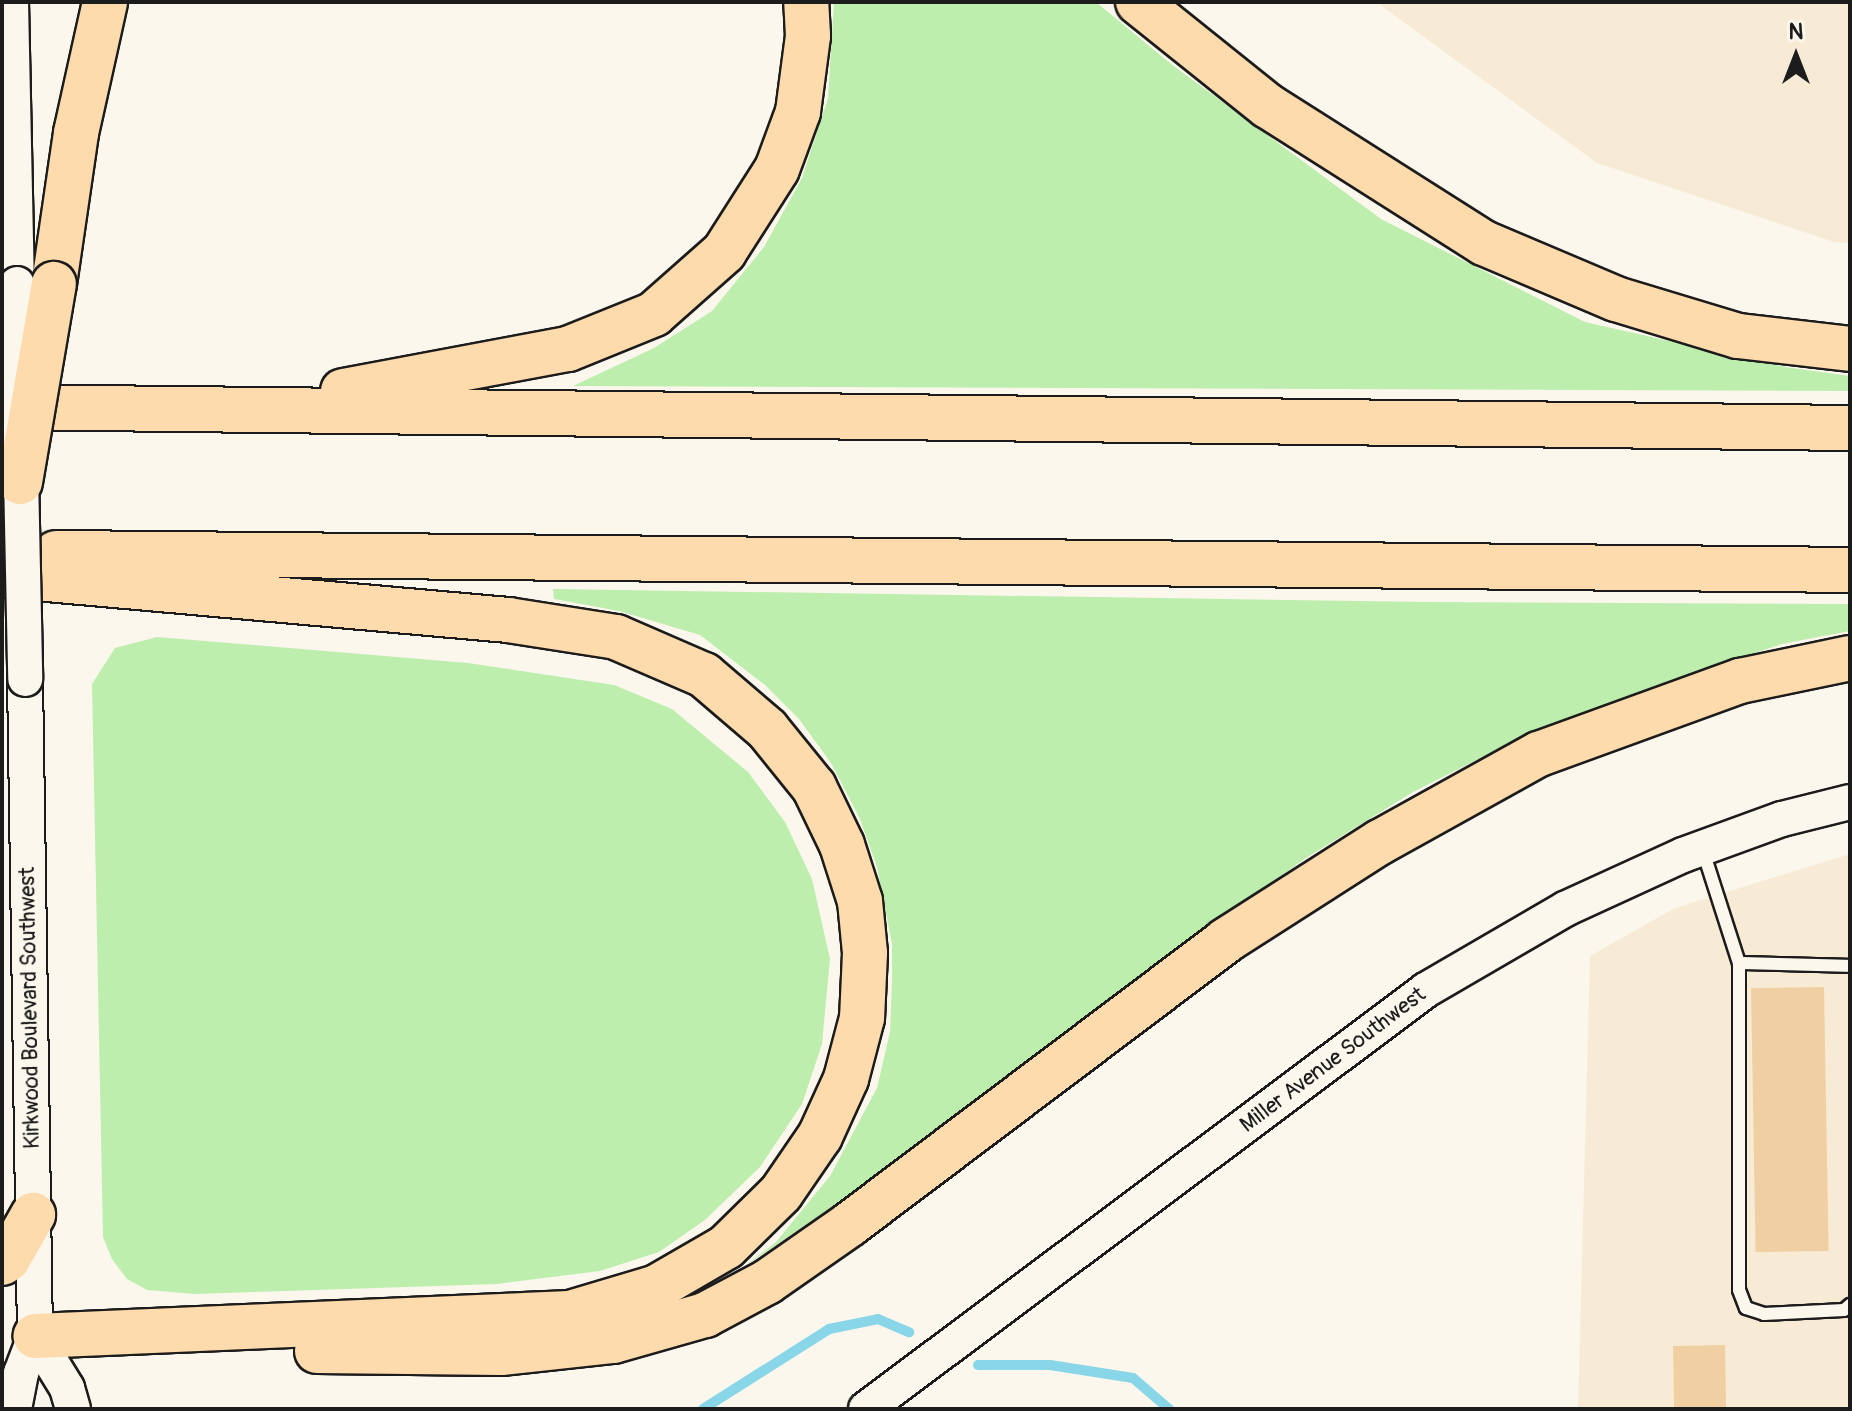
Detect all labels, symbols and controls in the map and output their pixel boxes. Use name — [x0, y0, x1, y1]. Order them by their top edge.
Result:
north arrow — [1756, 16, 1836, 96]
text: N — [1789, 18, 1803, 46]
street label: Kirkwood Boulevard Southwest — [14, 867, 46, 1149]
street label: Miller Avenue Southwest — [1235, 982, 1431, 1138]

